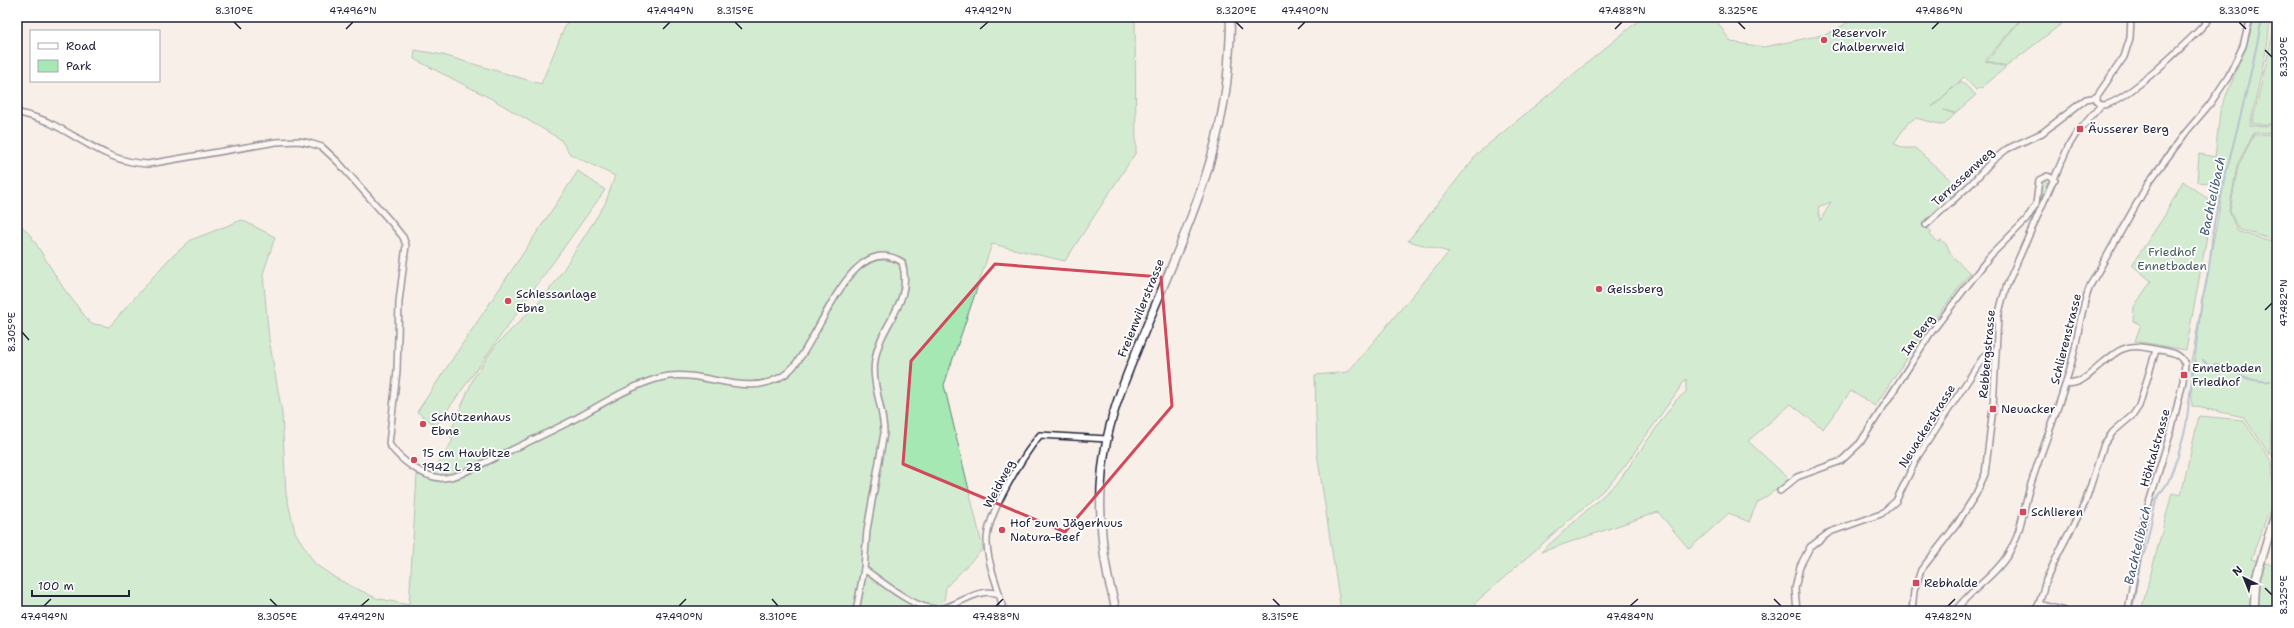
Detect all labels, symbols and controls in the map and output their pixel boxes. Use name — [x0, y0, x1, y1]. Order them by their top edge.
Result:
text: 8.310°E — [215, 4, 253, 17]
text: 47.496°N — [329, 4, 377, 17]
text: 47.494°N — [646, 4, 694, 17]
text: 8.315°E — [716, 4, 754, 17]
text: 47.492°N — [964, 4, 1012, 17]
text: 8.320°E — [1216, 4, 1256, 17]
text: 47.490°N — [1281, 4, 1329, 17]
text: 47.488°N — [1598, 4, 1646, 17]
text: 8.325°E — [1718, 4, 1758, 17]
text: 47.486°N — [1915, 4, 1963, 17]
text: 8.330°E — [2219, 4, 2259, 17]
place label: Reservoir Chalberweid — [1832, 25, 1905, 55]
legend — [30, 30, 160, 82]
marker: Reservoir Chalberweid — [1819, 35, 1829, 45]
text: 8.330°E — [2277, 37, 2290, 77]
text: Road — [66, 38, 97, 54]
text: Park — [66, 58, 92, 74]
place label: Äusserer Berg — [2088, 121, 2169, 137]
marker: Äusserer Berg — [2075, 124, 2085, 134]
street label: Terrassenweg — [1928, 144, 1998, 210]
water label: Bachtelibach — [2196, 155, 2229, 237]
park label: Friedhof Ennetbaden — [2137, 244, 2207, 274]
street label: Freienwilerstrasse — [1114, 256, 1168, 360]
text: 47.482°N — [2277, 279, 2290, 327]
place label: Geissberg — [1607, 281, 1663, 297]
marker: Geissberg — [1594, 284, 1604, 294]
place label: Schiessanlage Ebne — [516, 286, 597, 316]
street label: Schlierenstrasse — [2047, 292, 2085, 386]
marker: Schiessanlage Ebne — [503, 296, 513, 306]
street label: Rebbergstrasse — [1975, 309, 1999, 399]
street label: Im Berg — [1898, 311, 1938, 359]
text: 8.305°E — [5, 312, 18, 352]
place label: Ennetbaden Friedhof — [2192, 360, 2262, 390]
marker: Ennetbaden Friedhof — [2179, 370, 2189, 380]
street label: Neuackerstrasse — [1895, 381, 1959, 471]
place label: Neuacker — [2001, 401, 2056, 417]
marker: Neuacker — [1988, 404, 1998, 414]
street label: Höhtalstrasse — [2136, 407, 2174, 489]
place label: Schützenhaus Ebne — [431, 409, 511, 439]
marker: Schützenhaus Ebne — [418, 419, 428, 429]
place label: 15 cm Haubitze 1942 L 28 — [422, 445, 511, 475]
marker: 15 cm Haubitze 1942 L 28 — [409, 455, 419, 465]
street label: Weidweg — [980, 457, 1018, 511]
place label: Schlieren — [2031, 504, 2083, 520]
water label: Bachtelibach — [2120, 504, 2155, 586]
marker: Schlieren — [2018, 507, 2028, 517]
place label: Hof zum Jägerhuus Natura-Beef — [1010, 515, 1123, 545]
marker: Hof zum Jägerhuus Natura-Beef — [997, 525, 1007, 535]
north arrow — [2224, 558, 2264, 598]
text: N — [2229, 562, 2246, 580]
scale bar — [32, 572, 129, 598]
place label: Rebhalde — [1924, 575, 1978, 591]
text: 8.325°E — [2277, 575, 2290, 615]
text: 100 m — [38, 578, 74, 594]
marker: Rebhalde — [1911, 578, 1921, 588]
text: 47.494°N — [20, 610, 68, 623]
text: 8.305°E — [257, 610, 297, 623]
text: 47.492°N — [337, 610, 385, 623]
text: 47.490°N — [655, 610, 703, 623]
text: 8.310°E — [759, 610, 797, 623]
text: 47.488°N — [972, 610, 1020, 623]
text: 8.315°E — [1261, 610, 1299, 623]
text: 47.484°N — [1606, 610, 1654, 623]
text: 8.320°E — [1761, 610, 1801, 623]
text: 47.482°N — [1924, 610, 1972, 623]

